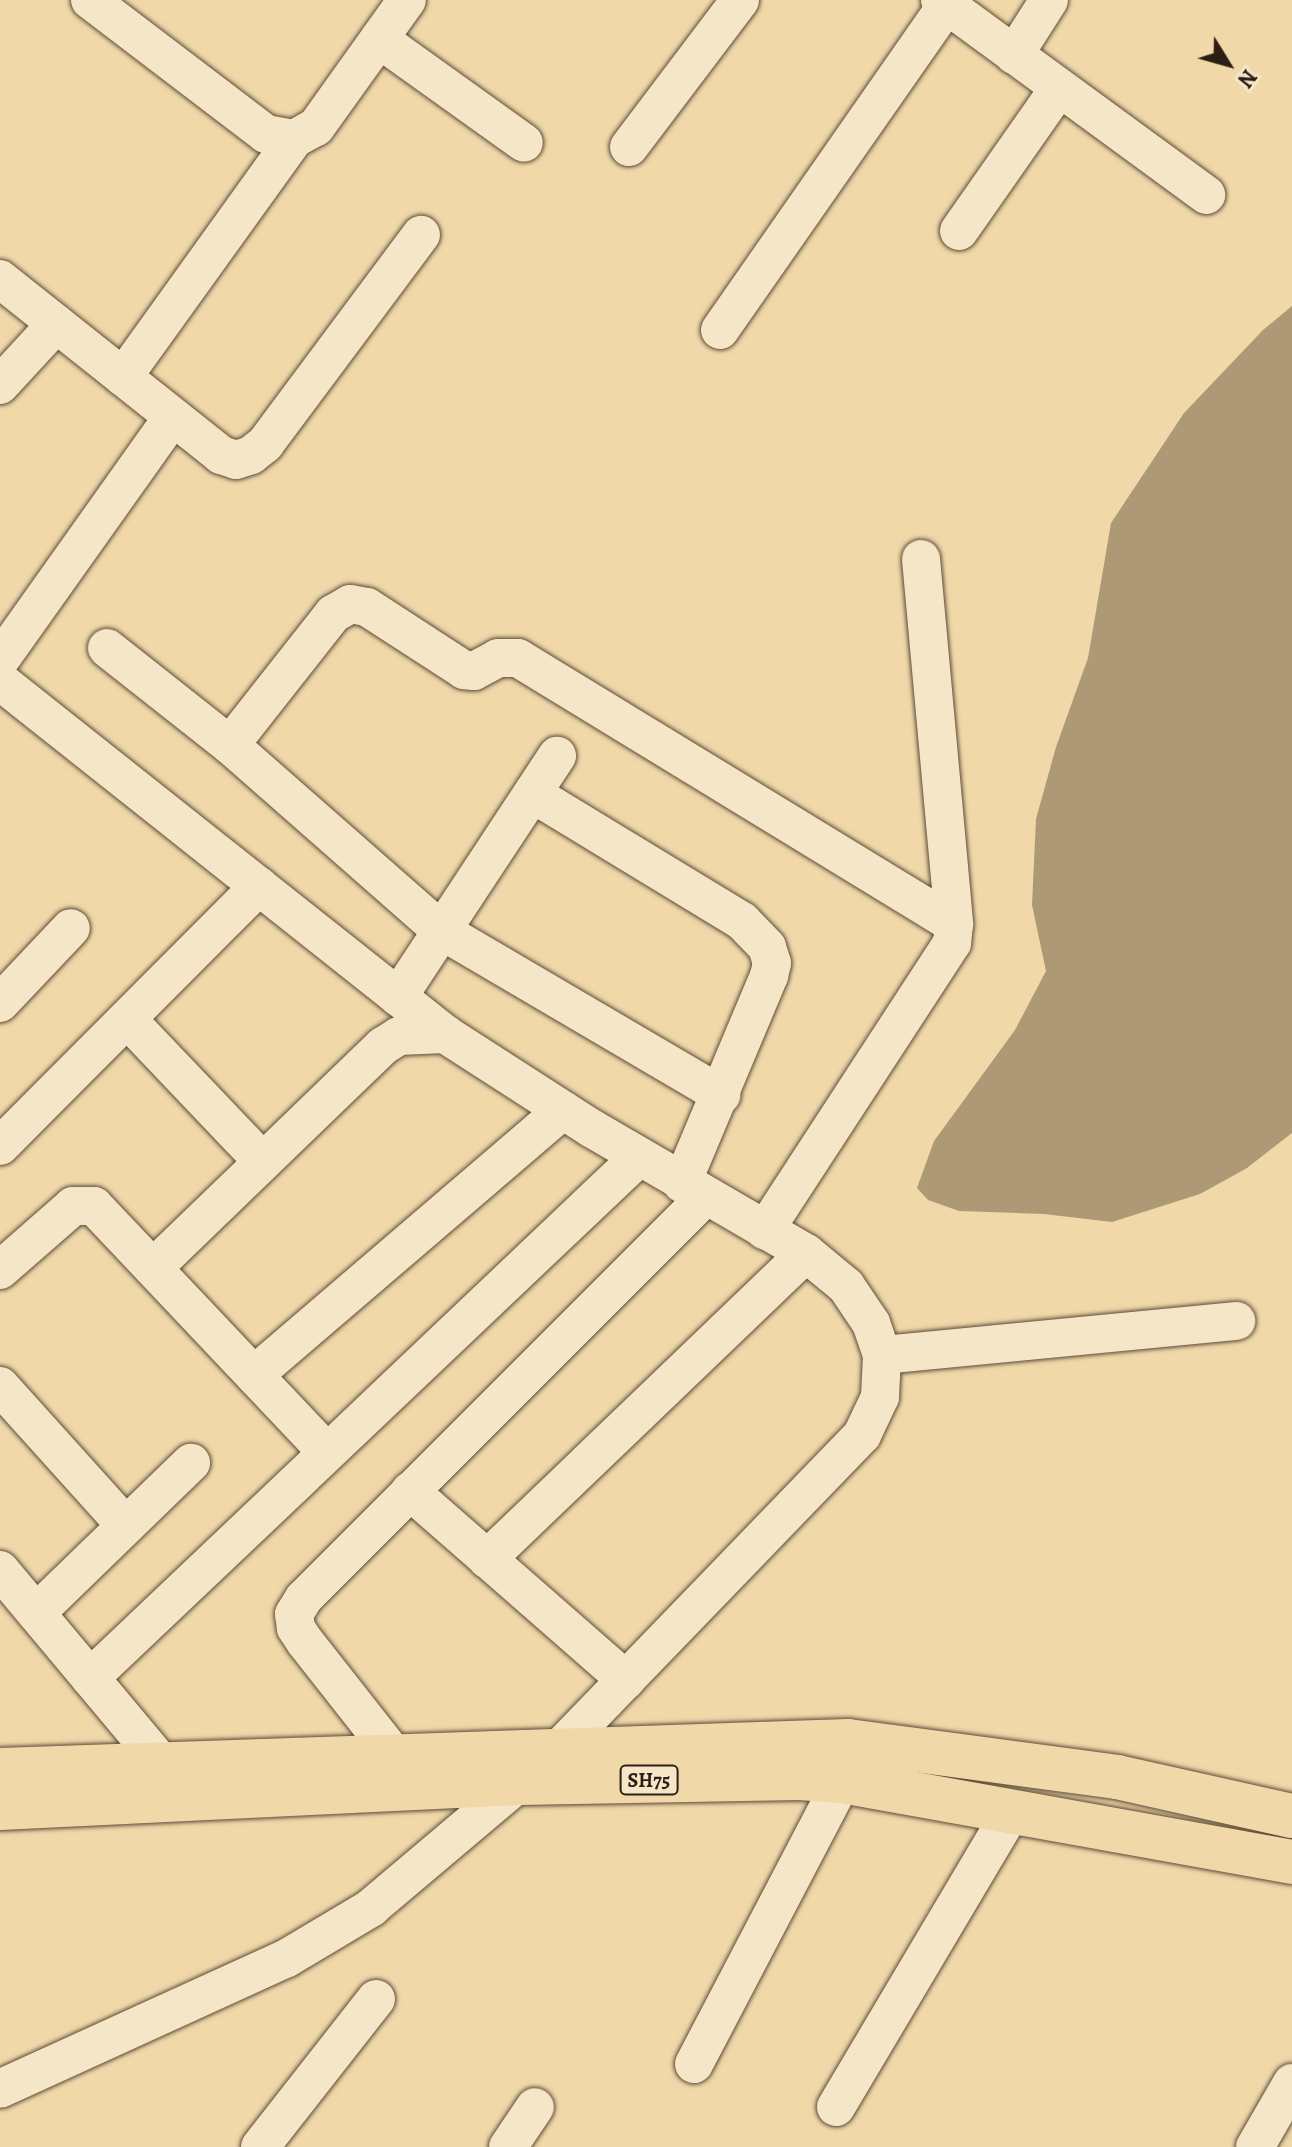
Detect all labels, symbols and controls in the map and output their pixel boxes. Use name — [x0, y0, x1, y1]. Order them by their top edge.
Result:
north arrow — [1188, 24, 1268, 104]
text: N — [1230, 63, 1264, 94]
road number: SH75 — [619, 1764, 679, 1796]

